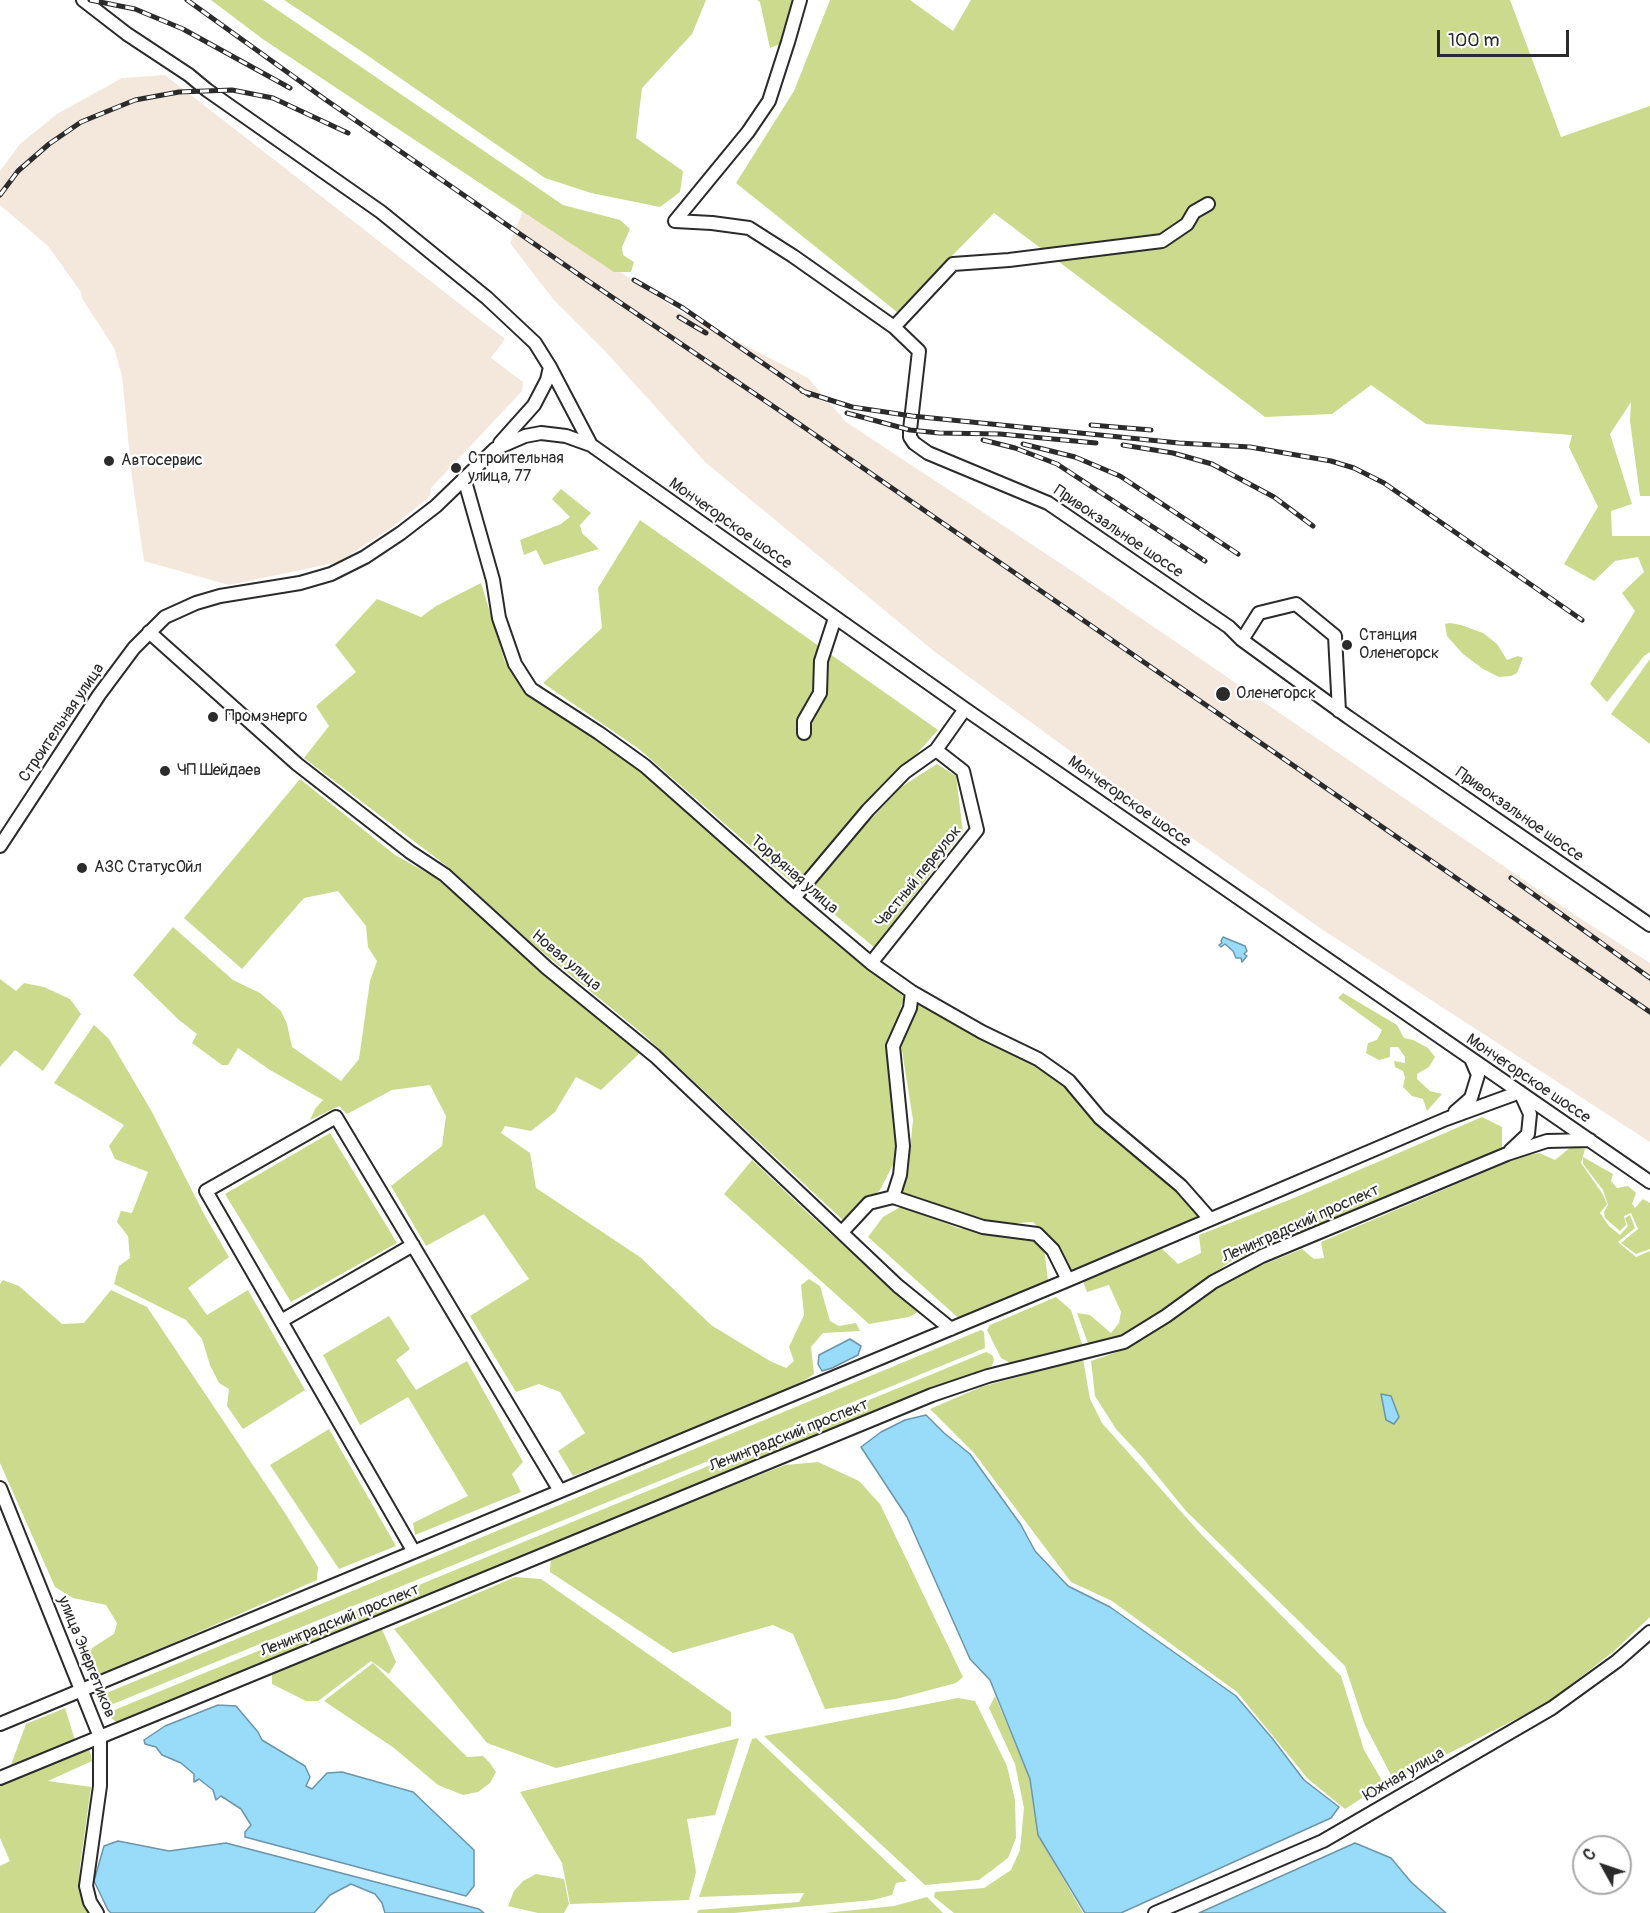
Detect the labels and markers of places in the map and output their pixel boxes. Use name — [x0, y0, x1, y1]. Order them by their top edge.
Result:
place label: Строительная улица, 77 — [468, 449, 564, 487]
place label: Автосервис — [121, 451, 203, 471]
marker: Автосервис — [102, 454, 116, 468]
marker: Строительная улица, 77 — [449, 461, 463, 475]
place label: Станция Оленегорск — [1359, 626, 1439, 664]
marker: Станция Оленегорск — [1340, 638, 1354, 652]
place label: Оленегорск — [1236, 684, 1316, 704]
marker: Оленегорск — [1214, 685, 1232, 703]
place label: Промэнерго — [225, 707, 307, 727]
marker: Промэнерго — [206, 710, 220, 724]
place label: ЧП Шейдаев — [177, 761, 261, 781]
marker: ЧП Шейдаев — [158, 764, 172, 778]
place label: АЗС СтатусОйл — [94, 858, 202, 878]
marker: АЗС СтатусОйл — [75, 861, 89, 875]

